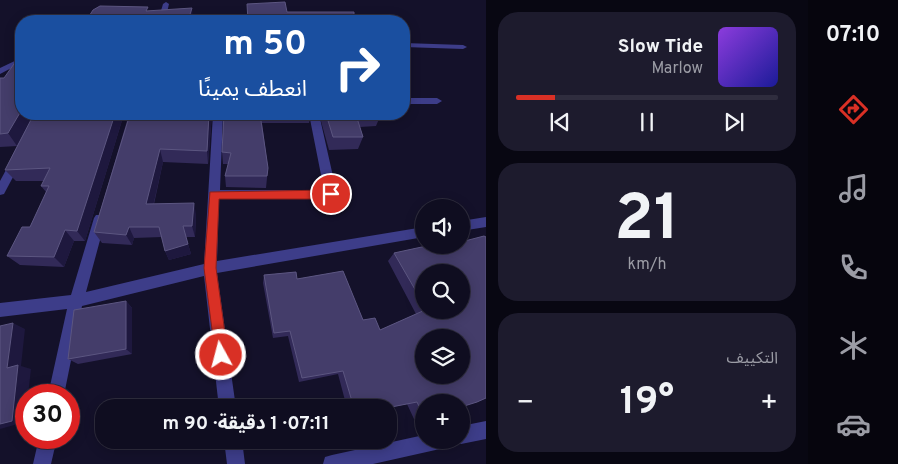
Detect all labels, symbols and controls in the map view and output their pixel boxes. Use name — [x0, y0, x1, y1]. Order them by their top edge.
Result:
text: 07:10 — [826, 22, 880, 49]
text: 50 m — [223, 23, 307, 67]
icon: right — [325, 35, 390, 100]
text: Slow Tide — [618, 35, 703, 59]
text: Marlow — [651, 59, 703, 79]
text: انعطف يمينًا — [198, 77, 307, 104]
icon: directions — [836, 92, 871, 127]
icon: previous — [546, 108, 574, 136]
icon: pause — [633, 108, 661, 136]
icon: next — [720, 108, 748, 136]
icon: music — [836, 171, 871, 206]
pin — [310, 173, 352, 215]
icon: arrive — [317, 180, 345, 208]
text: 21 — [614, 181, 680, 263]
map controls — [415, 199, 470, 449]
button: sound — [415, 199, 470, 254]
icon: phone — [836, 250, 871, 285]
text: km/h — [628, 255, 666, 275]
button: search — [415, 264, 470, 319]
position arrow — [194, 328, 246, 380]
icon: climate — [836, 328, 871, 363]
button: layers — [415, 329, 470, 384]
text: التكييف — [726, 349, 778, 369]
text: 19° — [620, 379, 674, 428]
speed limit sign: 30 — [15, 384, 80, 449]
text: − — [516, 386, 534, 422]
text: + — [760, 386, 778, 422]
button: + — [415, 394, 470, 449]
icon: car — [836, 407, 871, 442]
text: 07:11 · 1 دقيقة · 90 m — [162, 412, 330, 436]

